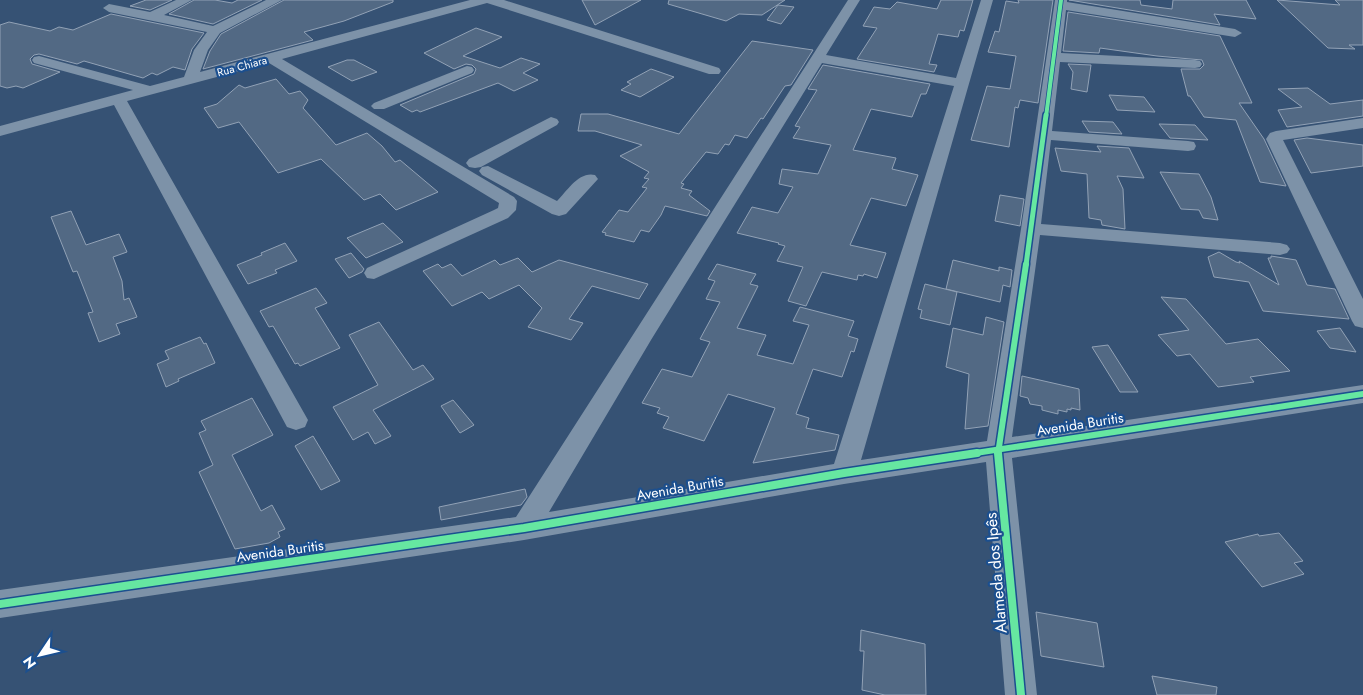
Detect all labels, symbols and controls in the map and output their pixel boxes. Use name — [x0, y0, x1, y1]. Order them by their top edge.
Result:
street label: Rua Chiara — [215, 52, 269, 80]
street label: Avenida Buritis — [1035, 407, 1125, 441]
street label: Avenida Buritis — [635, 470, 725, 505]
street label: Alameda dos Ipês — [979, 512, 1013, 634]
street label: Avenida Buritis — [235, 535, 325, 567]
north arrow — [15, 630, 65, 680]
text: N — [18, 652, 41, 673]

